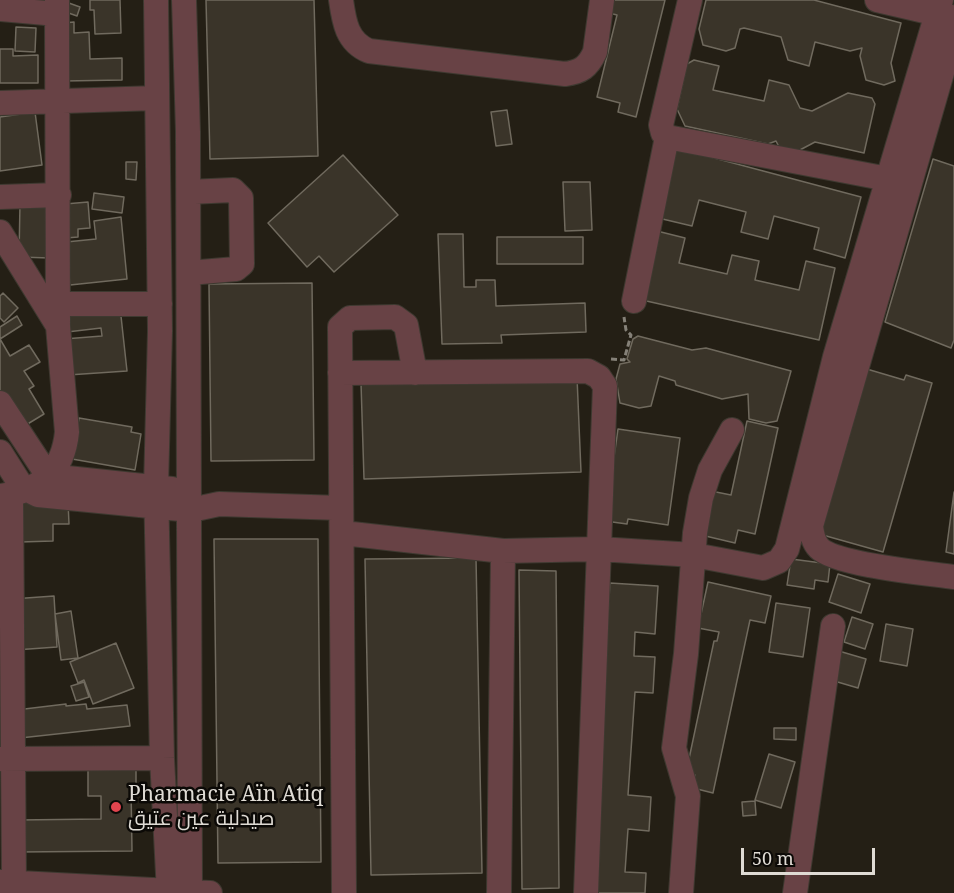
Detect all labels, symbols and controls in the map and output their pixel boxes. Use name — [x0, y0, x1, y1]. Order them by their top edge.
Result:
place label: Pharmacie Aïn Atiq صيدلية عين عتيق — [128, 782, 323, 832]
marker: Pharmacie Aïn Atiq صيدلية عين عتيق — [109, 800, 123, 814]
scale bar — [744, 836, 878, 874]
text: 50 m — [752, 846, 794, 870]

